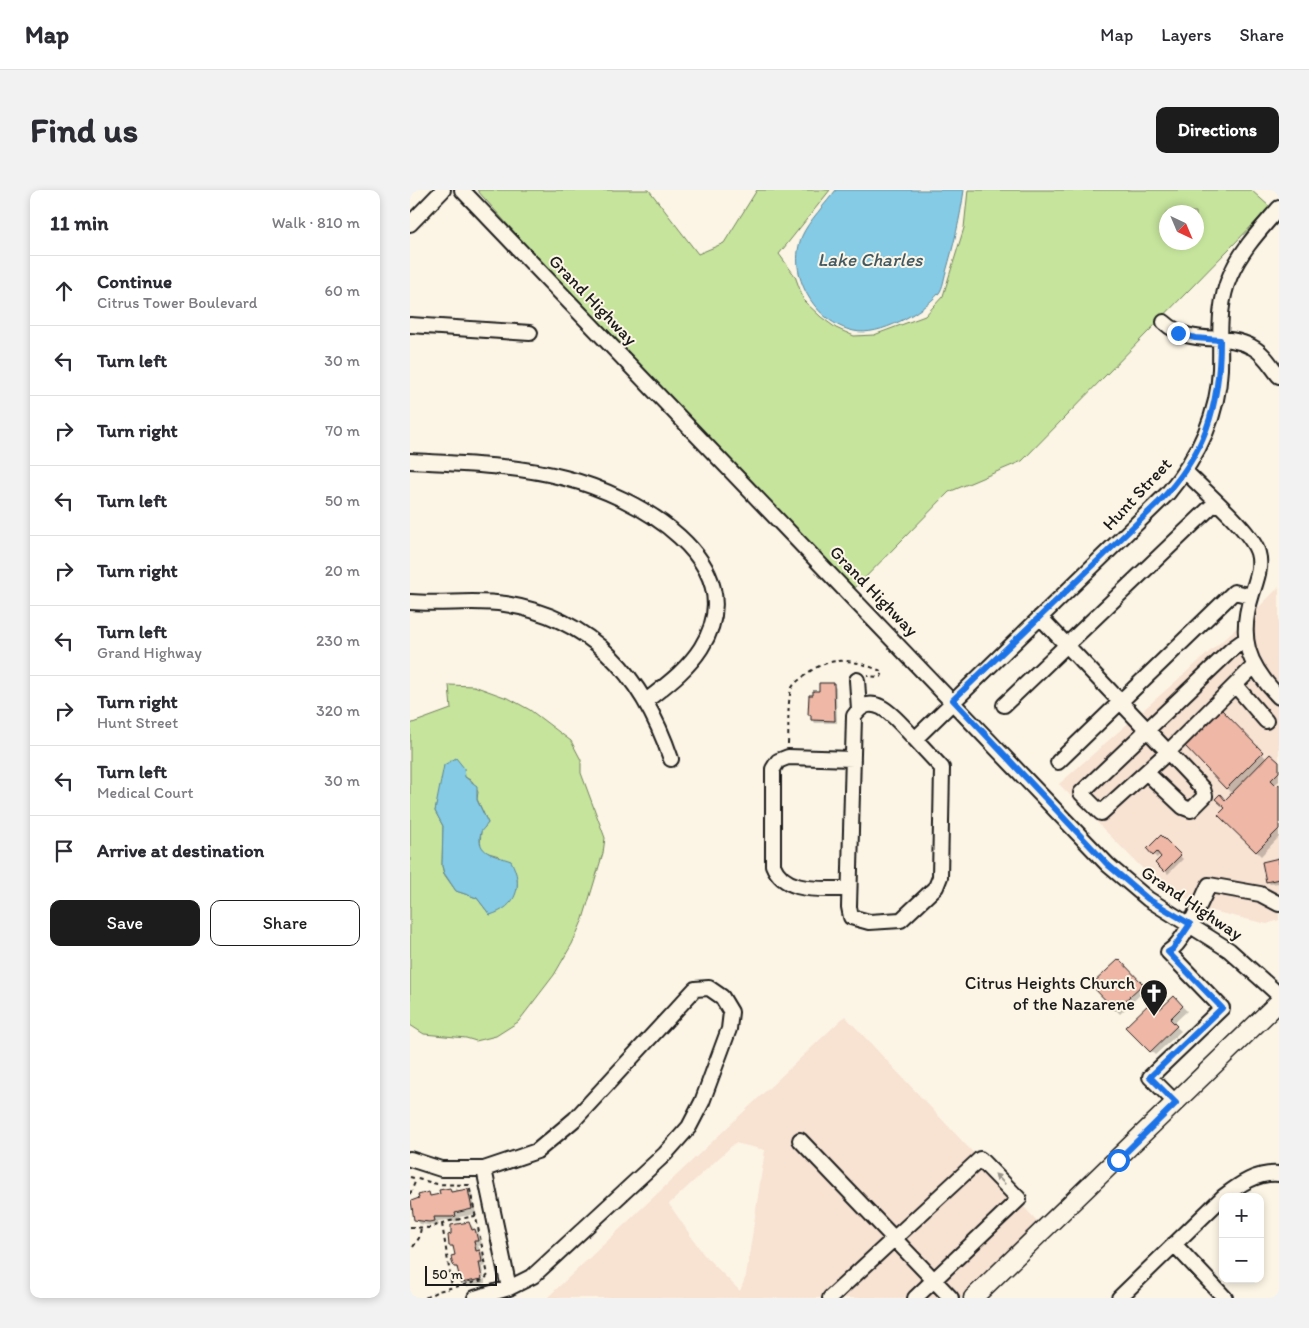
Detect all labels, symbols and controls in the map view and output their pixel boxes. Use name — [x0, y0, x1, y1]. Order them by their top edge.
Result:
text: Map — [25, 20, 69, 49]
text: Map — [1100, 24, 1133, 46]
text: Layers — [1161, 24, 1211, 46]
text: Share — [1239, 24, 1284, 46]
button: Directions — [1156, 107, 1279, 153]
text: Find us — [30, 109, 138, 151]
north arrow — [1159, 205, 1204, 250]
text: 11 min — [50, 210, 108, 235]
text: Walk · 810 m — [272, 213, 360, 232]
water label: Lake Charles — [818, 248, 924, 271]
street label: Grand Highway — [544, 250, 642, 350]
text: Continue — [97, 270, 172, 293]
icon: ahead — [50, 277, 78, 305]
text: 60 m — [325, 281, 360, 300]
text: Citrus Tower Boulevard — [97, 293, 258, 312]
route end — [1167, 322, 1190, 345]
icon: left — [50, 347, 78, 375]
text: Turn left — [97, 349, 167, 372]
text: 30 m — [324, 351, 360, 370]
icon: right — [50, 417, 78, 445]
text: Turn right — [97, 419, 178, 442]
text: 70 m — [325, 421, 360, 440]
street label: Hunt Street — [1098, 453, 1176, 535]
icon: left — [50, 487, 78, 515]
text: Turn left — [97, 489, 167, 512]
text: 50 m — [325, 491, 360, 510]
street label: Grand Highway — [825, 541, 923, 641]
icon: right — [50, 557, 78, 585]
text: Turn right — [97, 559, 178, 582]
text: 20 m — [325, 561, 360, 580]
text: Turn left — [97, 620, 167, 643]
icon: left — [50, 627, 78, 655]
text: 230 m — [316, 631, 360, 650]
text: Grand Highway — [97, 643, 202, 662]
text: Turn right — [97, 690, 178, 713]
icon: right — [50, 697, 78, 725]
text: 320 m — [316, 701, 360, 720]
text: Hunt Street — [97, 713, 178, 732]
text: Turn left — [97, 760, 167, 783]
icon: left — [50, 767, 78, 795]
text: 30 m — [324, 771, 360, 790]
text: Medical Court — [97, 783, 193, 802]
icon: arrive — [50, 837, 78, 865]
text: Arrive at destination — [97, 839, 264, 862]
street label: Grand Highway — [1137, 861, 1247, 945]
button: Save — [50, 900, 200, 946]
button: Share — [210, 900, 360, 946]
place label: Citrus Heights Church of the Nazarene — [965, 972, 1135, 1015]
church icon: Citrus Heights Church of the Nazarene — [1139, 978, 1169, 1017]
route start — [1107, 1149, 1130, 1172]
one-way arrow — [994, 1174, 1006, 1186]
map controls — [1219, 1193, 1264, 1283]
button: + — [1219, 1193, 1264, 1238]
button: − — [1219, 1238, 1264, 1283]
scale bar — [425, 1263, 498, 1286]
text: 50 m — [432, 1266, 463, 1283]

